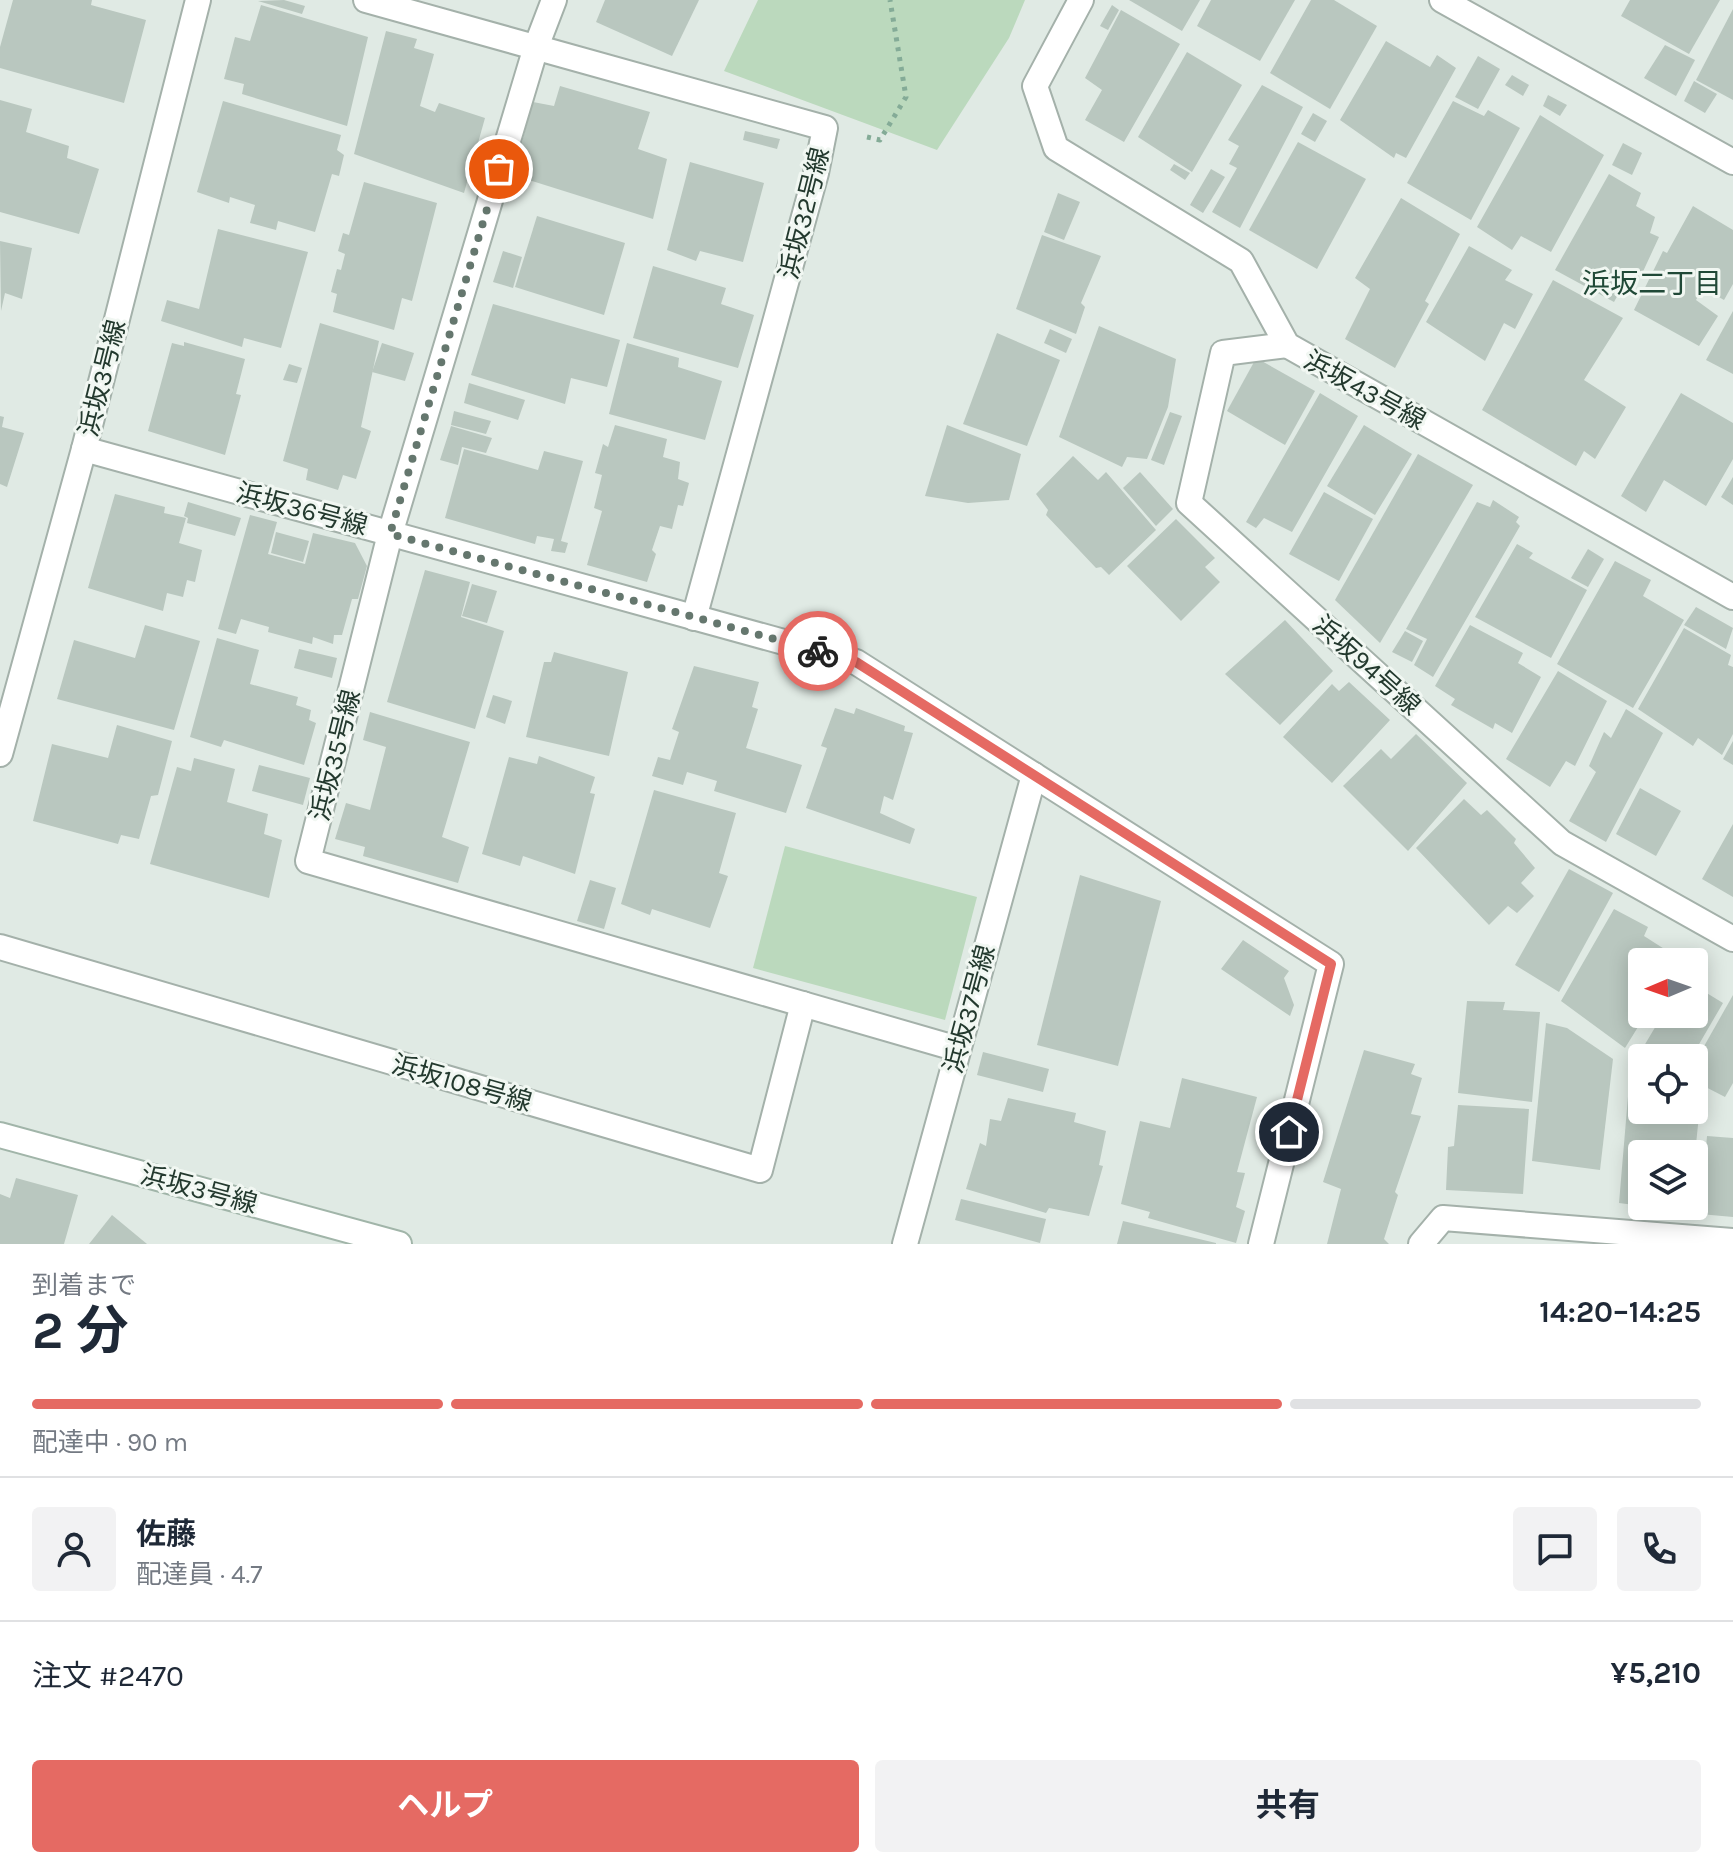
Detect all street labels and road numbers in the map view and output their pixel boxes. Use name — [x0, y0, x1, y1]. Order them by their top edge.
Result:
street label: 浜坂32号線 — [773, 144, 836, 282]
street label: 浜坂3号線 — [73, 316, 132, 440]
street label: 浜坂43号線 — [1299, 344, 1431, 436]
street label: 浜坂36号線 — [233, 477, 371, 542]
street label: 浜坂94号線 — [1307, 609, 1427, 722]
street label: 浜坂35号線 — [304, 686, 367, 824]
street label: 浜坂37号線 — [937, 942, 1001, 1077]
street label: 浜坂108号線 — [388, 1049, 535, 1118]
street label: 浜坂3号線 — [137, 1159, 261, 1220]

